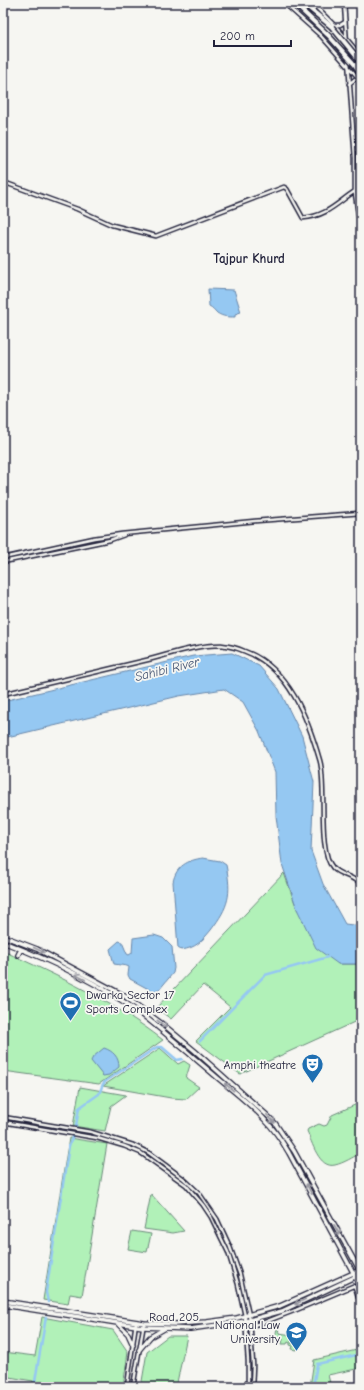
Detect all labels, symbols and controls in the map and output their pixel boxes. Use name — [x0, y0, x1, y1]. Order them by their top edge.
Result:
scale bar — [214, 22, 291, 48]
text: 200 m — [220, 29, 255, 43]
district label: Tajpur Khurd — [213, 251, 285, 266]
water label: Sahibi River — [133, 654, 202, 684]
one-way arrow — [33, 947, 45, 954]
one-way arrow — [75, 973, 87, 980]
place label: Dwarka Sector 17 Sports Complex — [86, 988, 175, 1016]
sports icon: Dwarka Sector 17 Sports Complex — [58, 989, 84, 1022]
one-way arrow — [157, 1020, 168, 1029]
theatre icon: Amphi theatre — [299, 1052, 325, 1085]
place label: Amphi theatre — [224, 1058, 296, 1072]
one-way arrow — [224, 1083, 235, 1092]
one-way arrow — [266, 1114, 276, 1124]
one-way arrow — [304, 1183, 312, 1195]
one-way arrow — [334, 1224, 342, 1236]
one-way arrow — [295, 1299, 307, 1306]
street label: Road 205 — [149, 1310, 199, 1324]
place label: National Law University — [215, 1318, 281, 1346]
school or university icon: National Law University — [283, 1319, 309, 1352]

